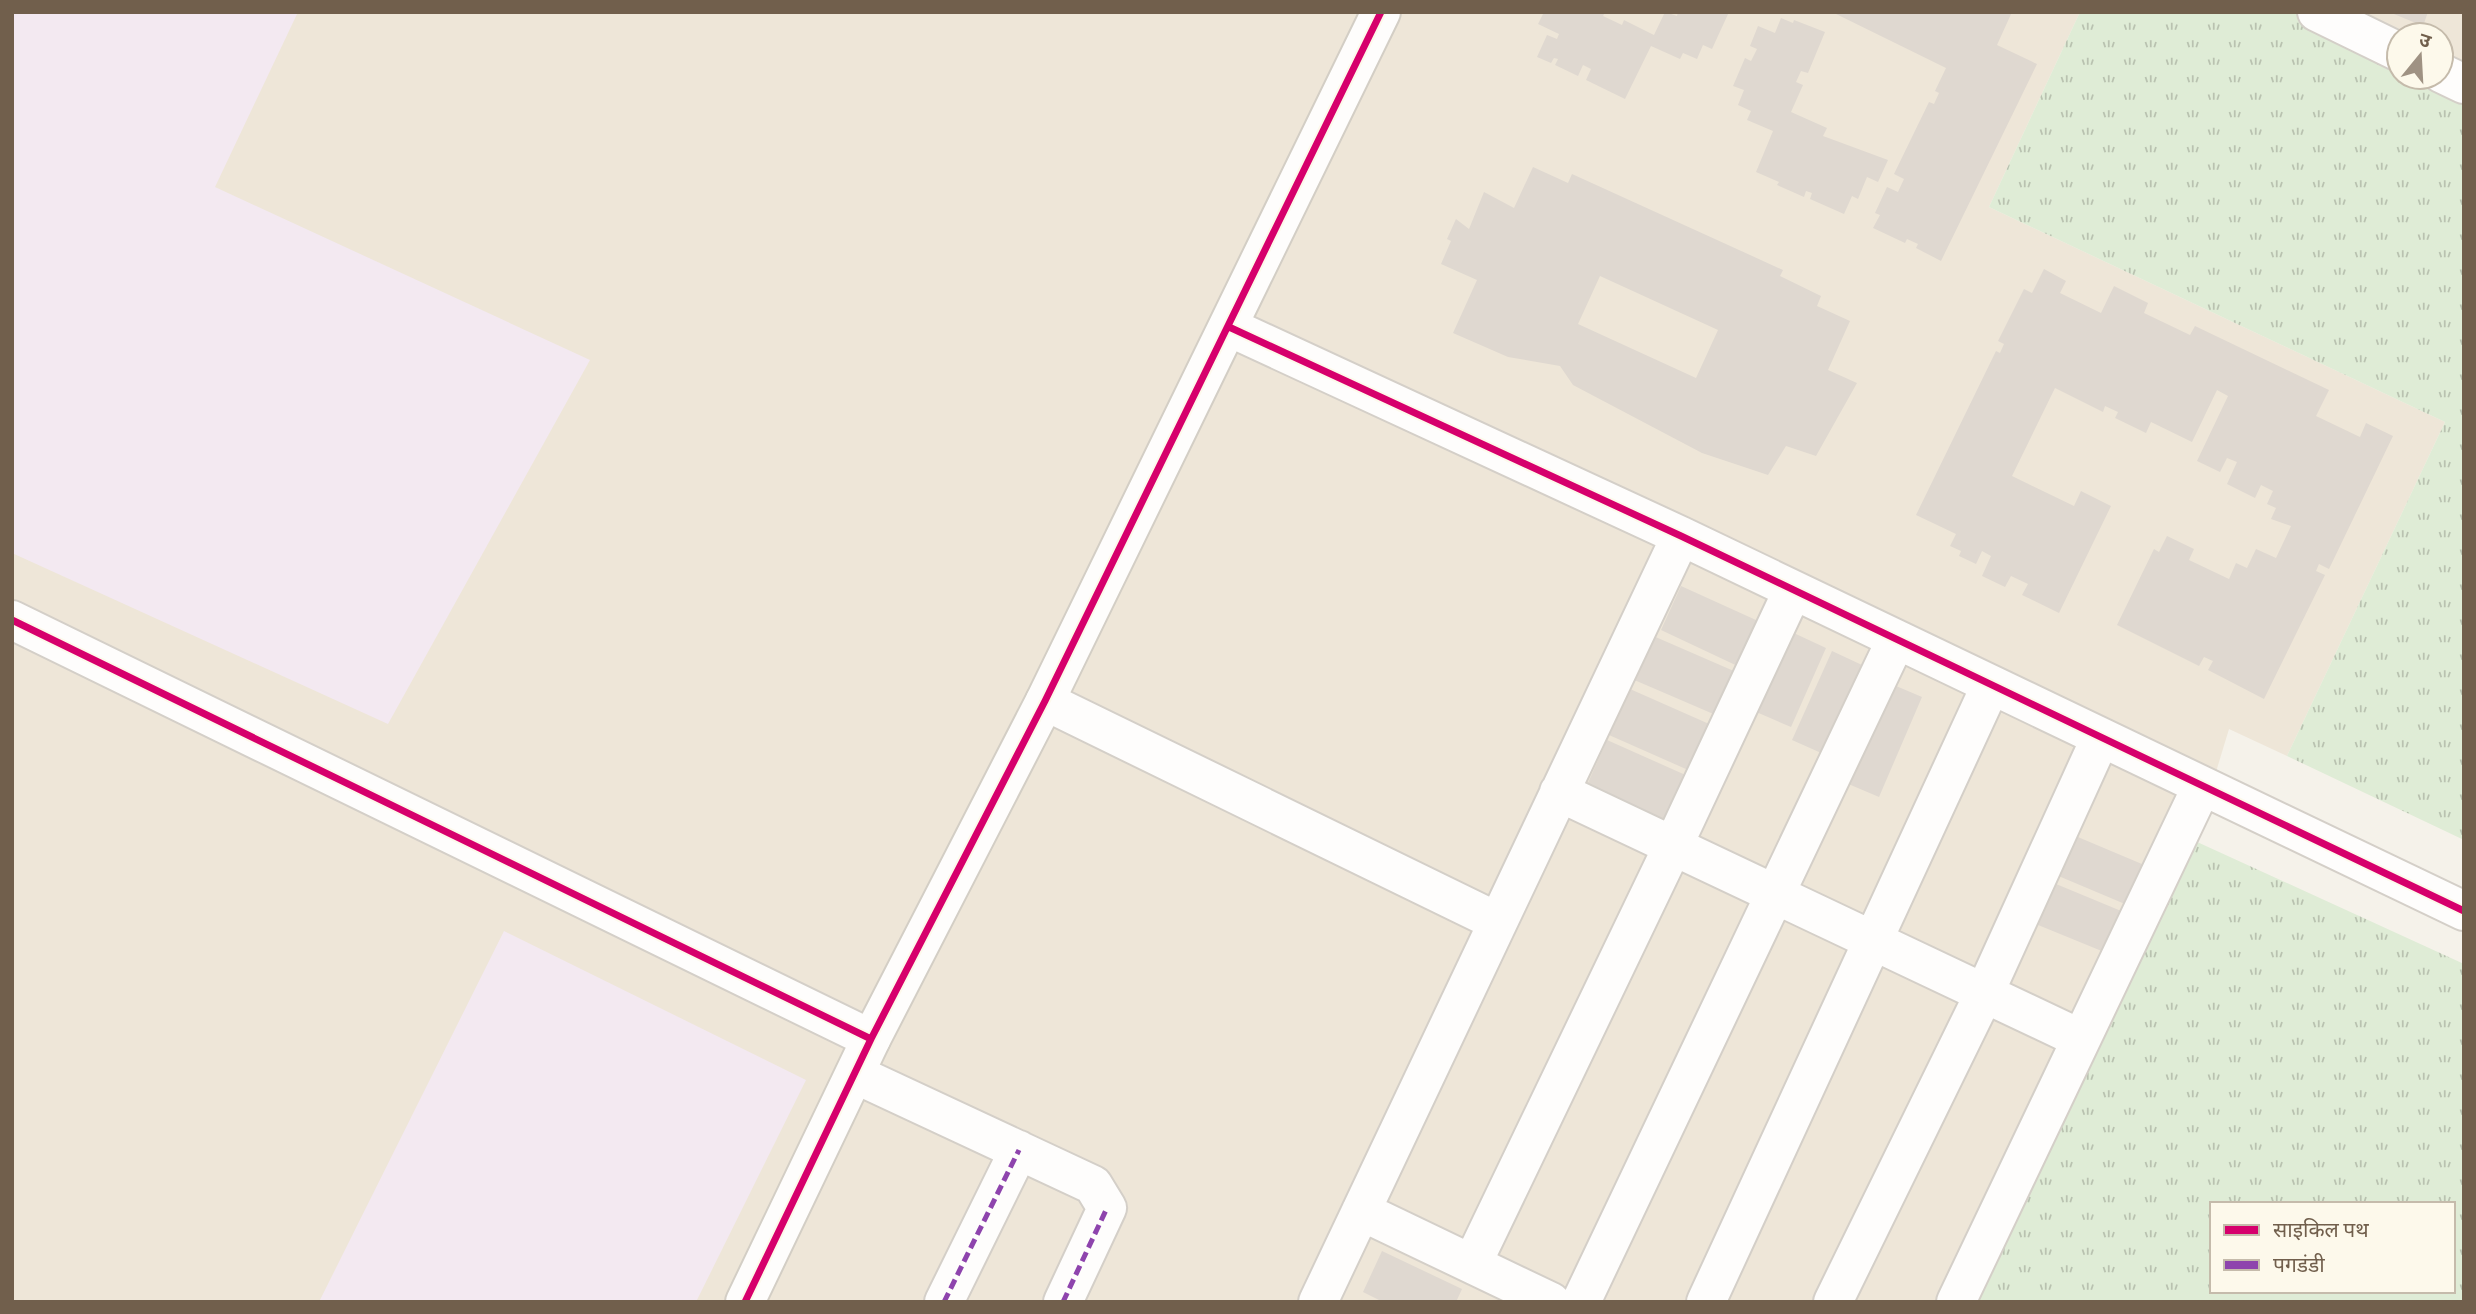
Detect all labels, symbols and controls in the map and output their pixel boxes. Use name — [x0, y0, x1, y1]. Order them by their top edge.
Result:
north arrow — [2385, 21, 2455, 91]
text: उ — [2416, 27, 2435, 53]
legend — [2210, 1202, 2455, 1293]
text: साइकिल पथ — [2273, 1216, 2369, 1243]
text: पगडंडी — [2273, 1251, 2325, 1278]

